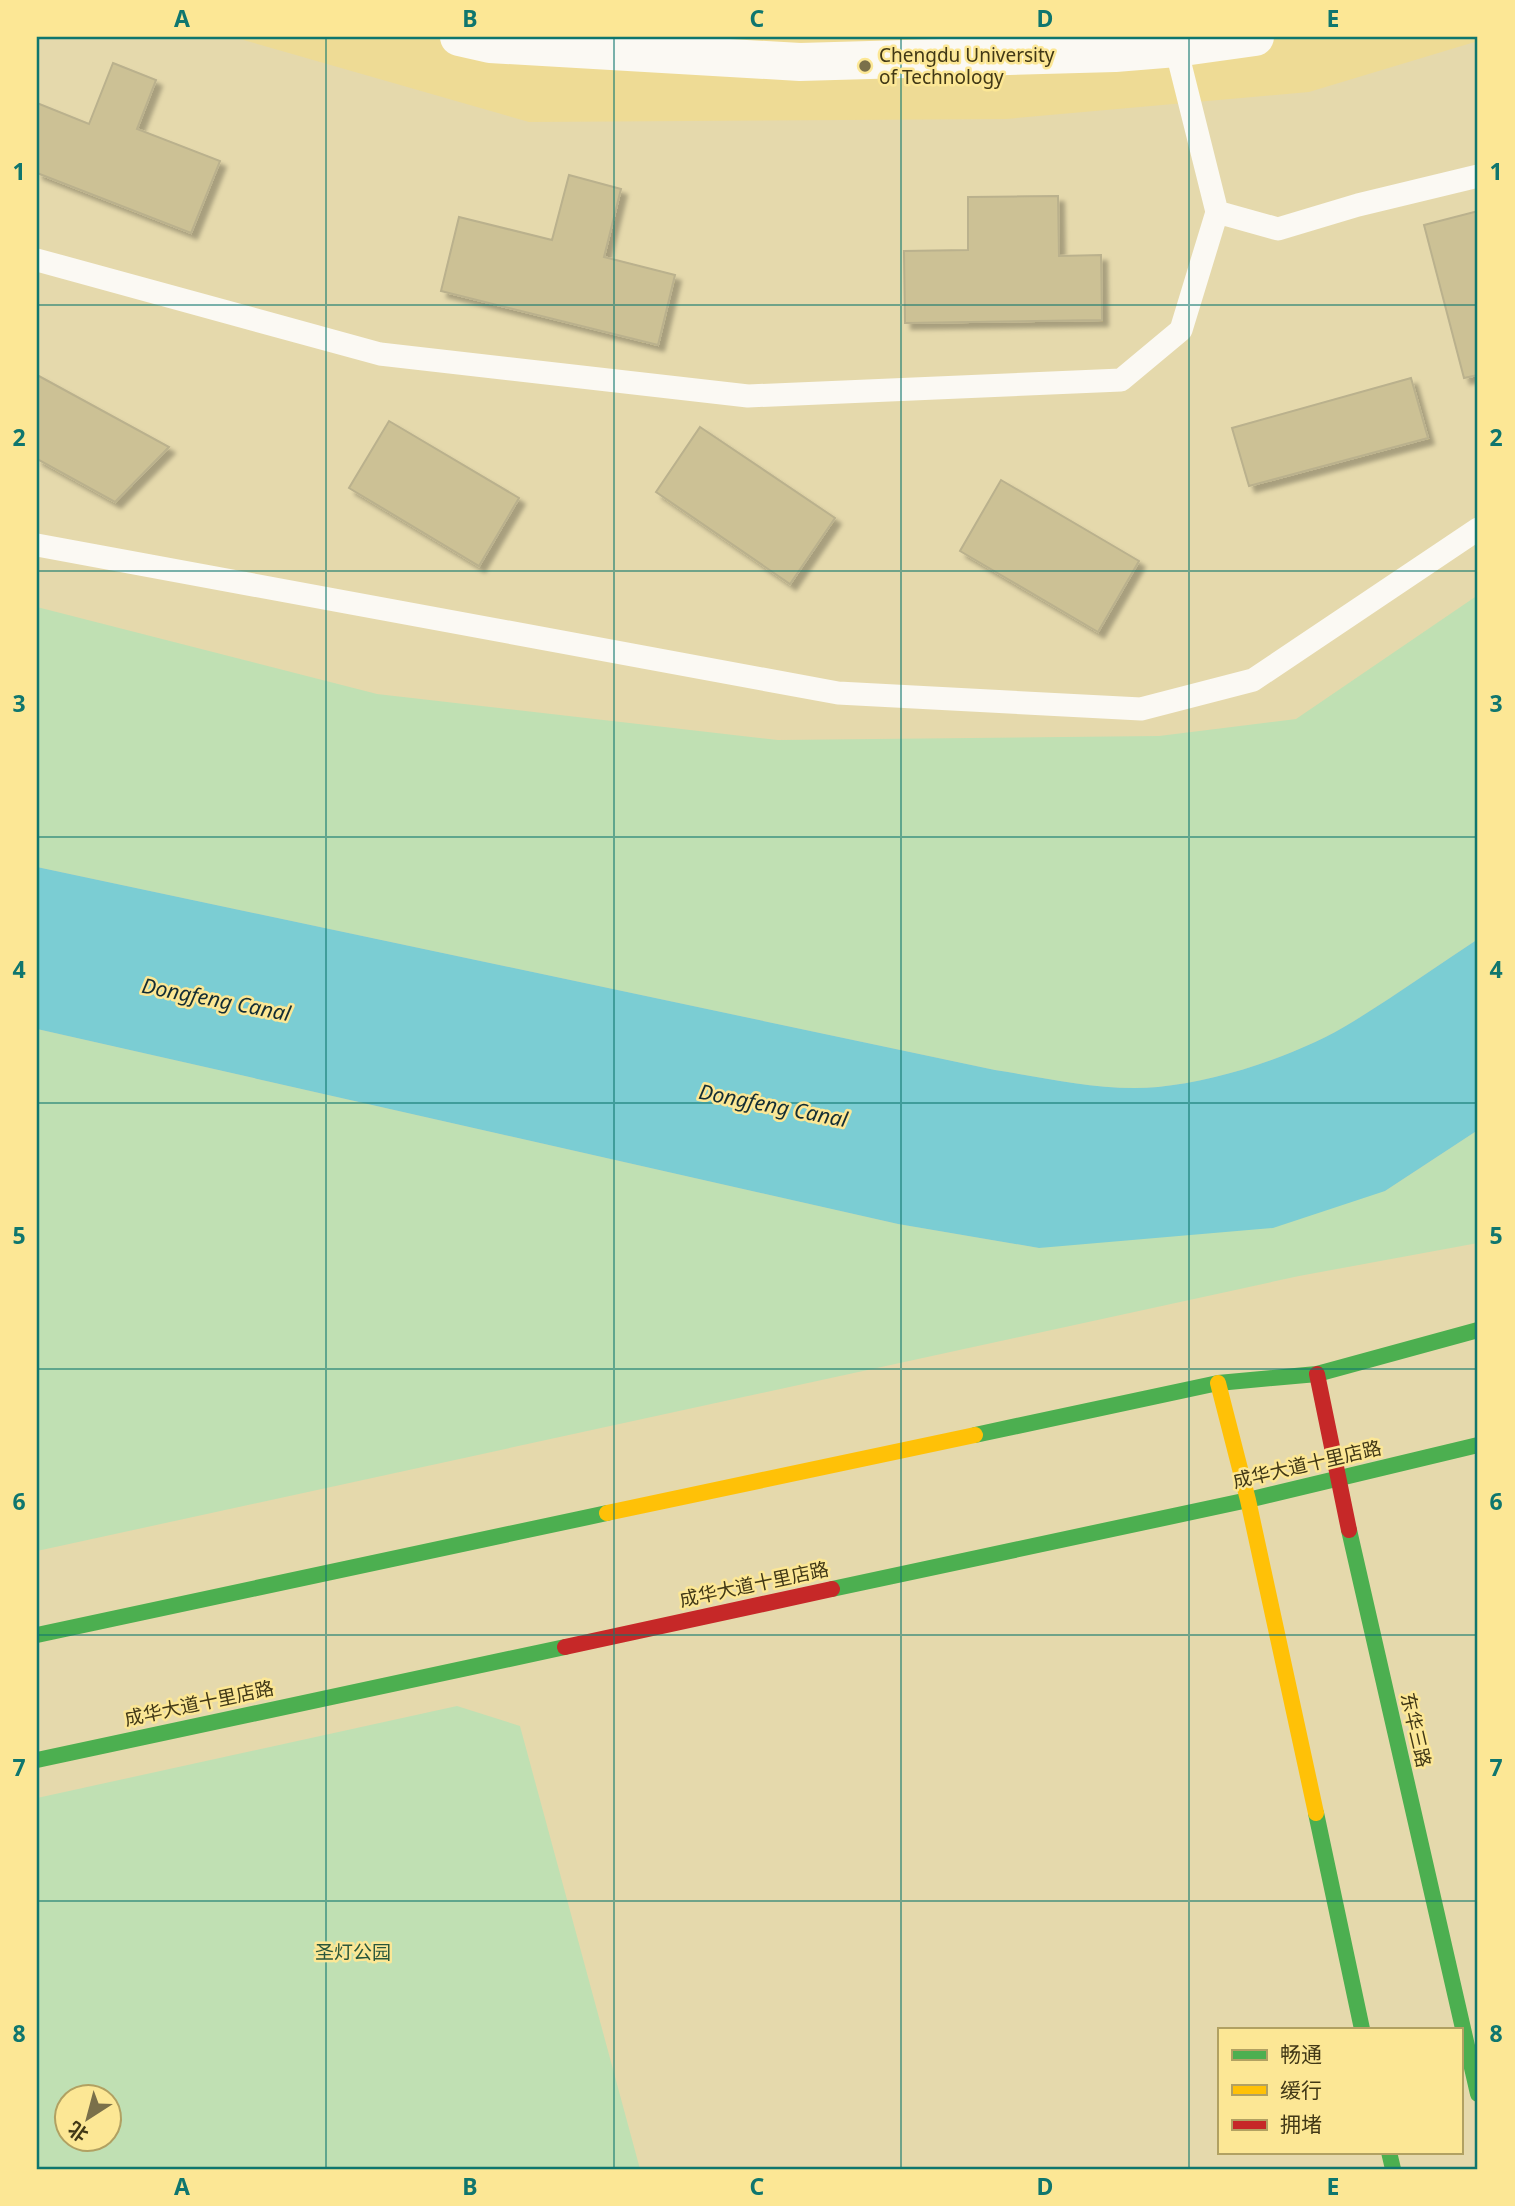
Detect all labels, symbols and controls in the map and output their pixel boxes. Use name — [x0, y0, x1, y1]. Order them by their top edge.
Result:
text: A — [174, 2, 190, 34]
text: B — [462, 2, 478, 34]
text: C — [750, 2, 765, 34]
text: D — [1037, 2, 1053, 34]
text: E — [1327, 2, 1339, 34]
place label: Chengdu University of Technology — [879, 42, 1055, 90]
marker: Chengdu University of Technology — [857, 58, 873, 74]
text: 1 — [12, 155, 26, 187]
text: 1 — [1489, 155, 1503, 187]
text: 2 — [12, 421, 26, 453]
text: 2 — [1489, 421, 1503, 453]
text: 3 — [12, 687, 26, 719]
text: 3 — [1489, 687, 1503, 719]
text: 4 — [12, 953, 26, 985]
text: 4 — [1489, 953, 1503, 985]
water label: Dongfeng Canal — [139, 971, 293, 1027]
water label: Dongfeng Canal — [696, 1077, 850, 1133]
text: 5 — [12, 1219, 26, 1251]
text: 5 — [1489, 1219, 1503, 1251]
street label: 成华大道十里店路 — [1230, 1434, 1384, 1494]
text: 6 — [12, 1485, 26, 1517]
text: 6 — [1489, 1485, 1503, 1517]
street label: 成华大道十里店路 — [677, 1555, 831, 1613]
street label: 成华大道十里店路 — [122, 1674, 276, 1732]
street label: 东华三路 — [1395, 1690, 1437, 1770]
text: 7 — [12, 1751, 26, 1783]
text: 7 — [1489, 1751, 1503, 1783]
park label: 圣灯公园 — [315, 1939, 391, 1965]
text: 8 — [12, 2017, 26, 2049]
text: 8 — [1489, 2017, 1503, 2049]
legend — [1218, 2028, 1462, 2154]
text: 畅通 — [1280, 2040, 1322, 2068]
text: 缓行 — [1280, 2076, 1322, 2104]
north arrow — [52, 2084, 122, 2154]
text: 拥堵 — [1280, 2110, 1322, 2138]
text: 北 — [63, 2116, 93, 2148]
text: A — [174, 2170, 190, 2202]
text: B — [462, 2170, 478, 2202]
text: C — [750, 2170, 765, 2202]
text: D — [1037, 2170, 1053, 2202]
text: E — [1327, 2170, 1339, 2202]

